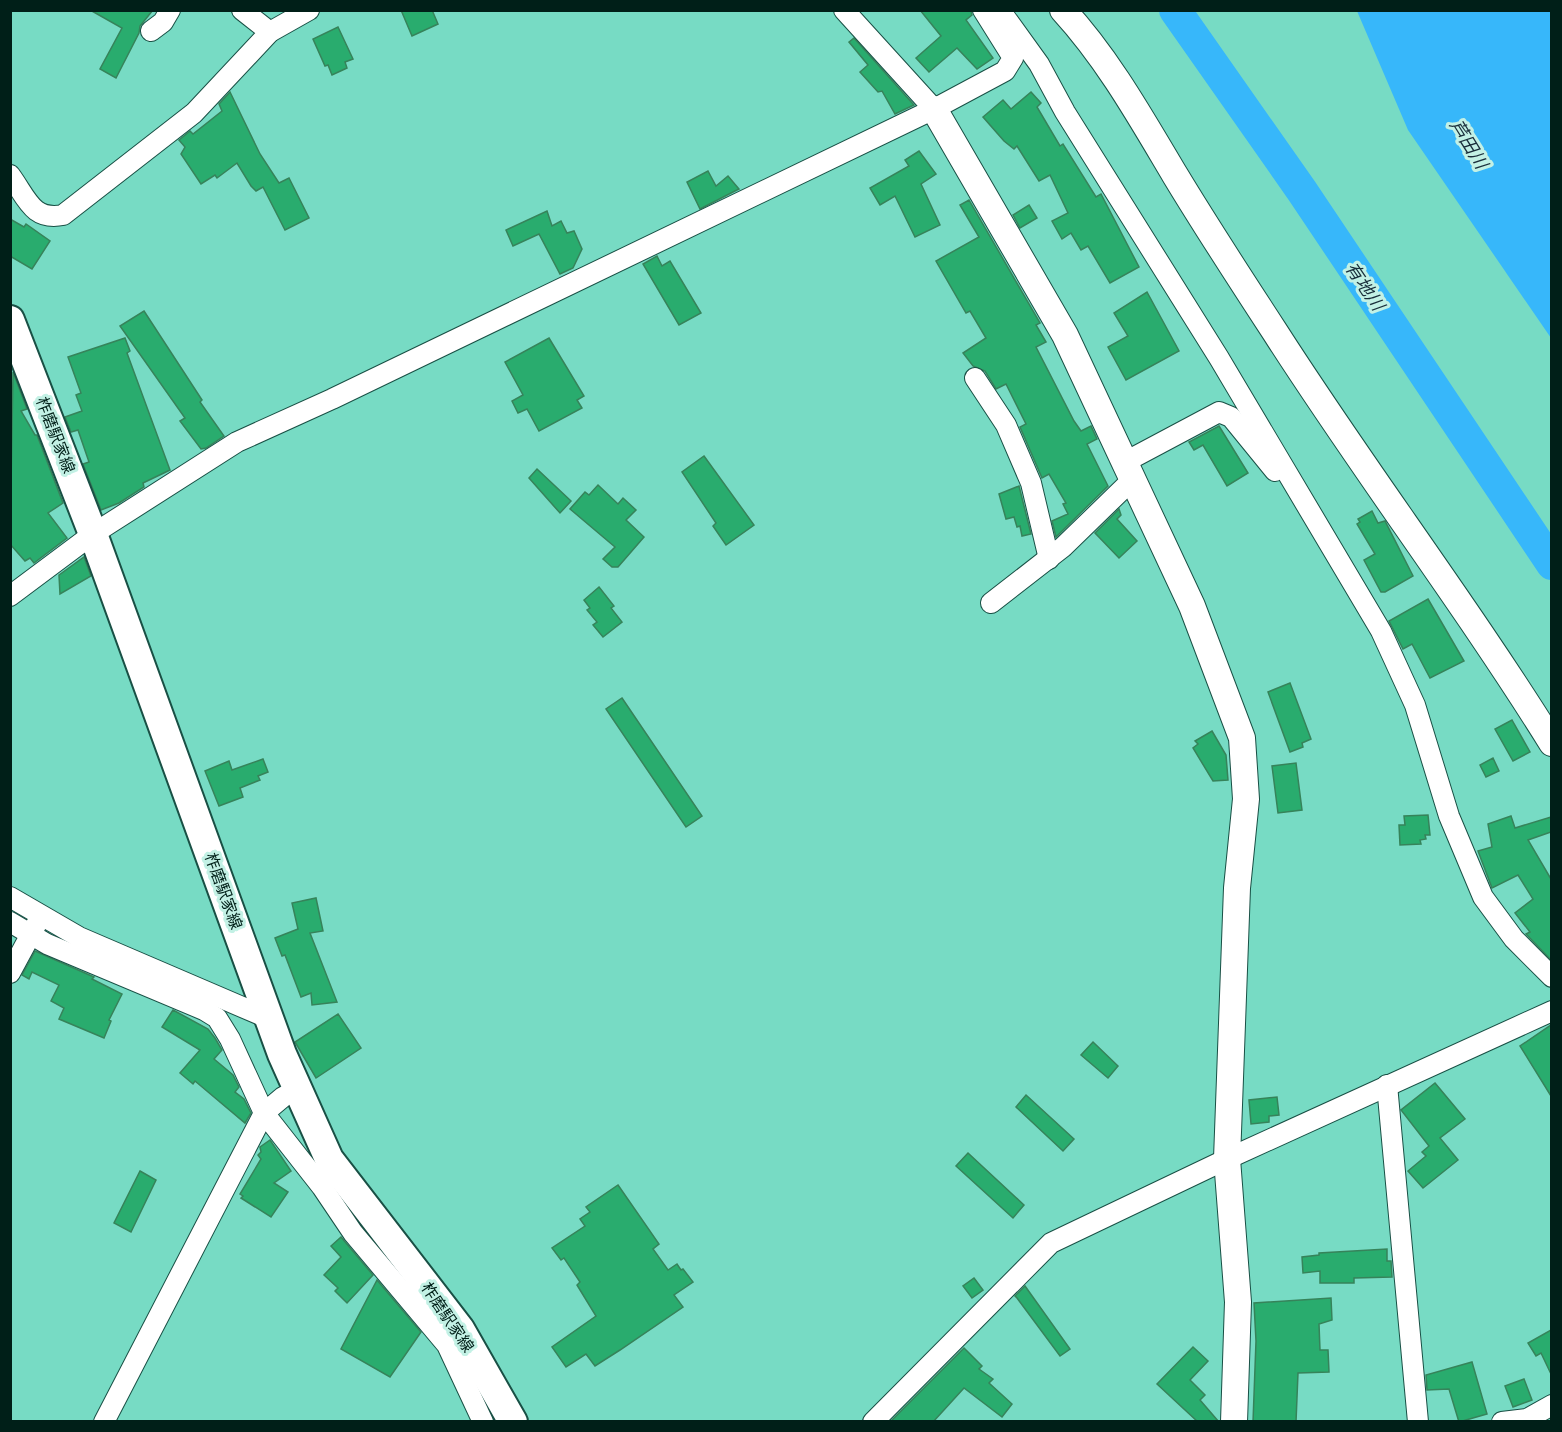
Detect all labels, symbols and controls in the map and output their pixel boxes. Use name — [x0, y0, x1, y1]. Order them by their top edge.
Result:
water label: 芦田川 — [1445, 115, 1494, 175]
water label: 有地川 — [1340, 257, 1391, 316]
street label: 柞磨駅家線 — [32, 394, 80, 476]
street label: 柞磨駅家線 — [201, 850, 247, 932]
street label: 柞磨駅家線 — [417, 1278, 479, 1356]

